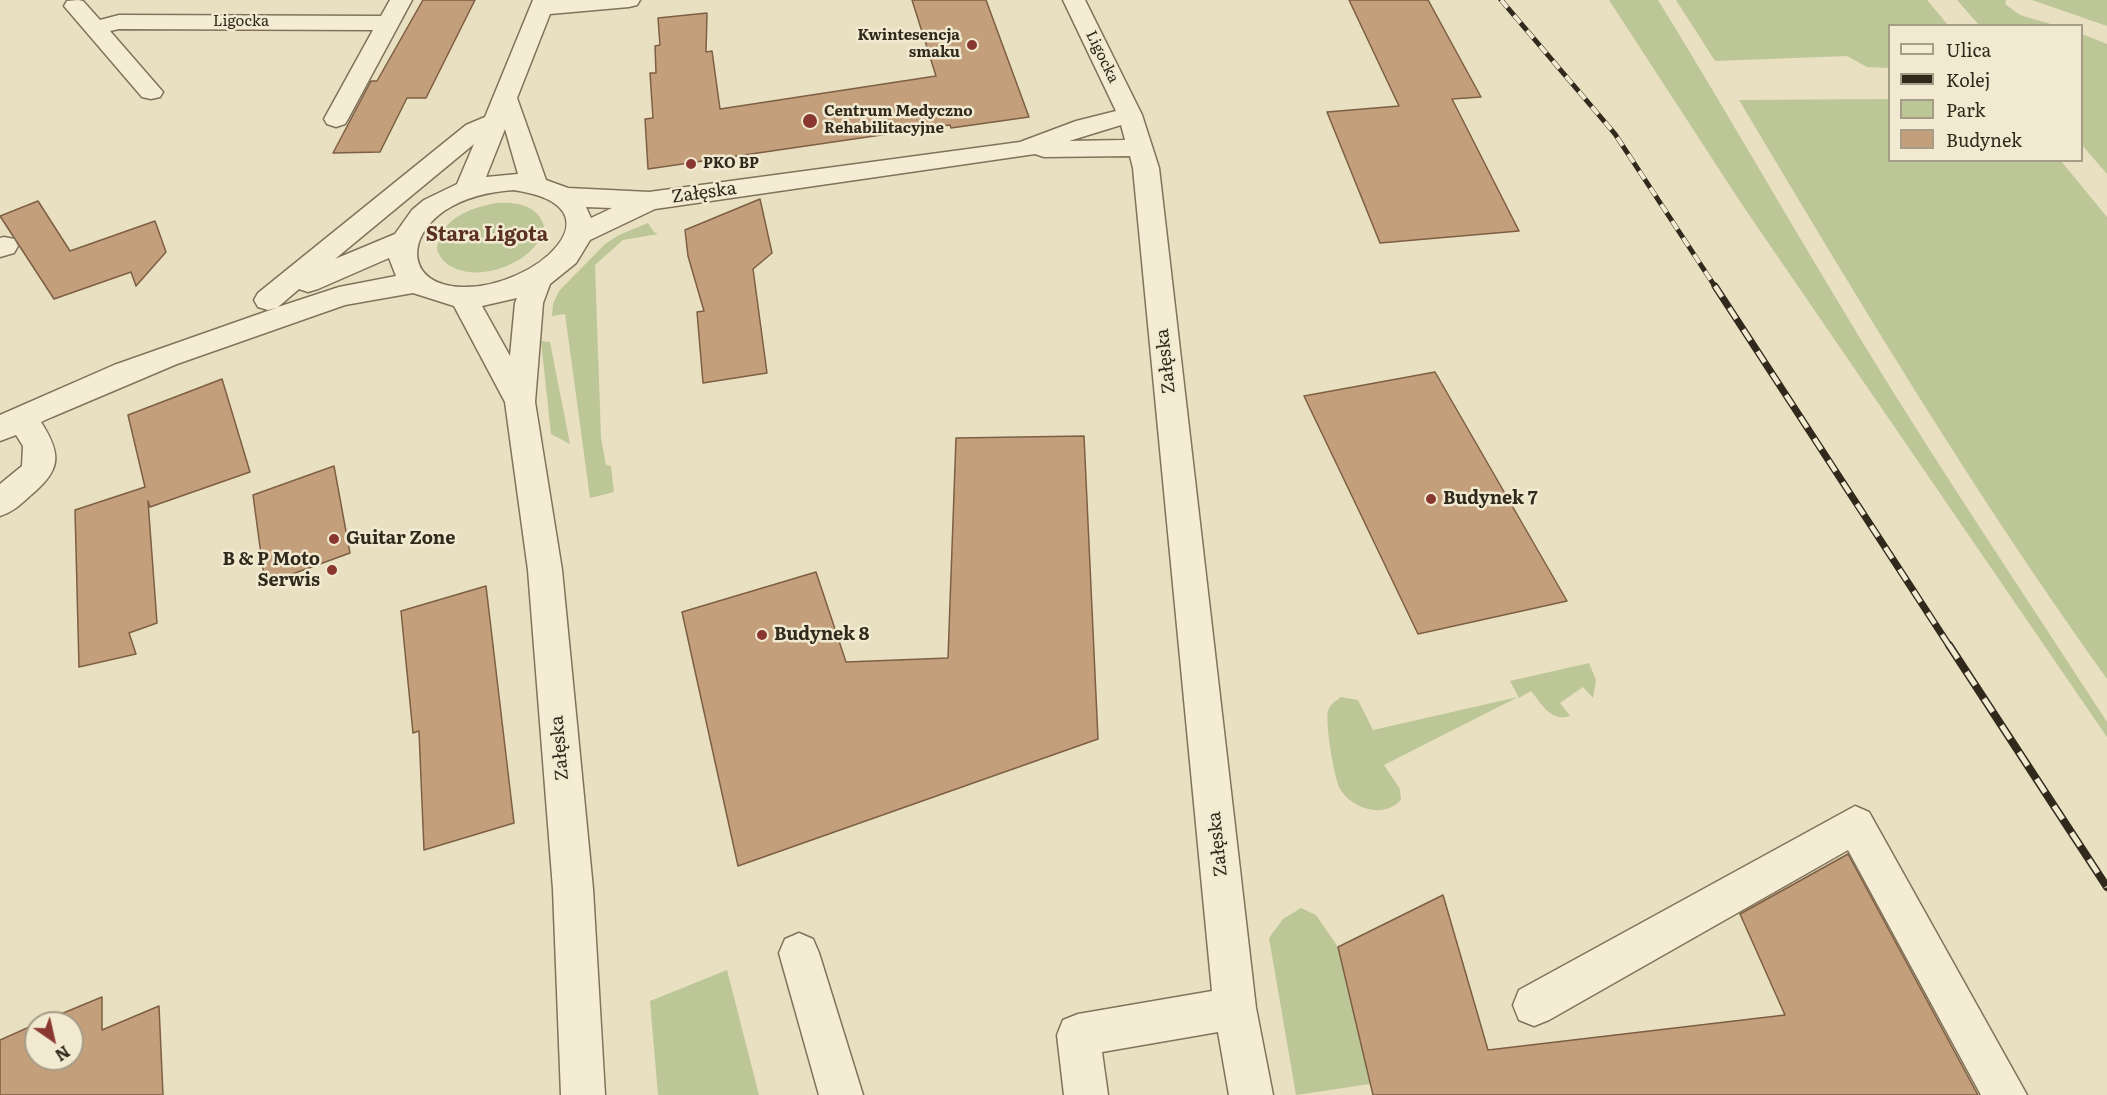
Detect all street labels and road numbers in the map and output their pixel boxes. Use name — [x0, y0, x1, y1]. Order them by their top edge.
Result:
street label: Ligocka — [213, 13, 269, 31]
street label: Ligocka — [1082, 28, 1122, 86]
street label: Załęska — [670, 178, 738, 208]
street label: Załęska — [1152, 327, 1180, 395]
street label: Załęska — [546, 715, 574, 781]
street label: Załęska — [1204, 810, 1232, 878]

